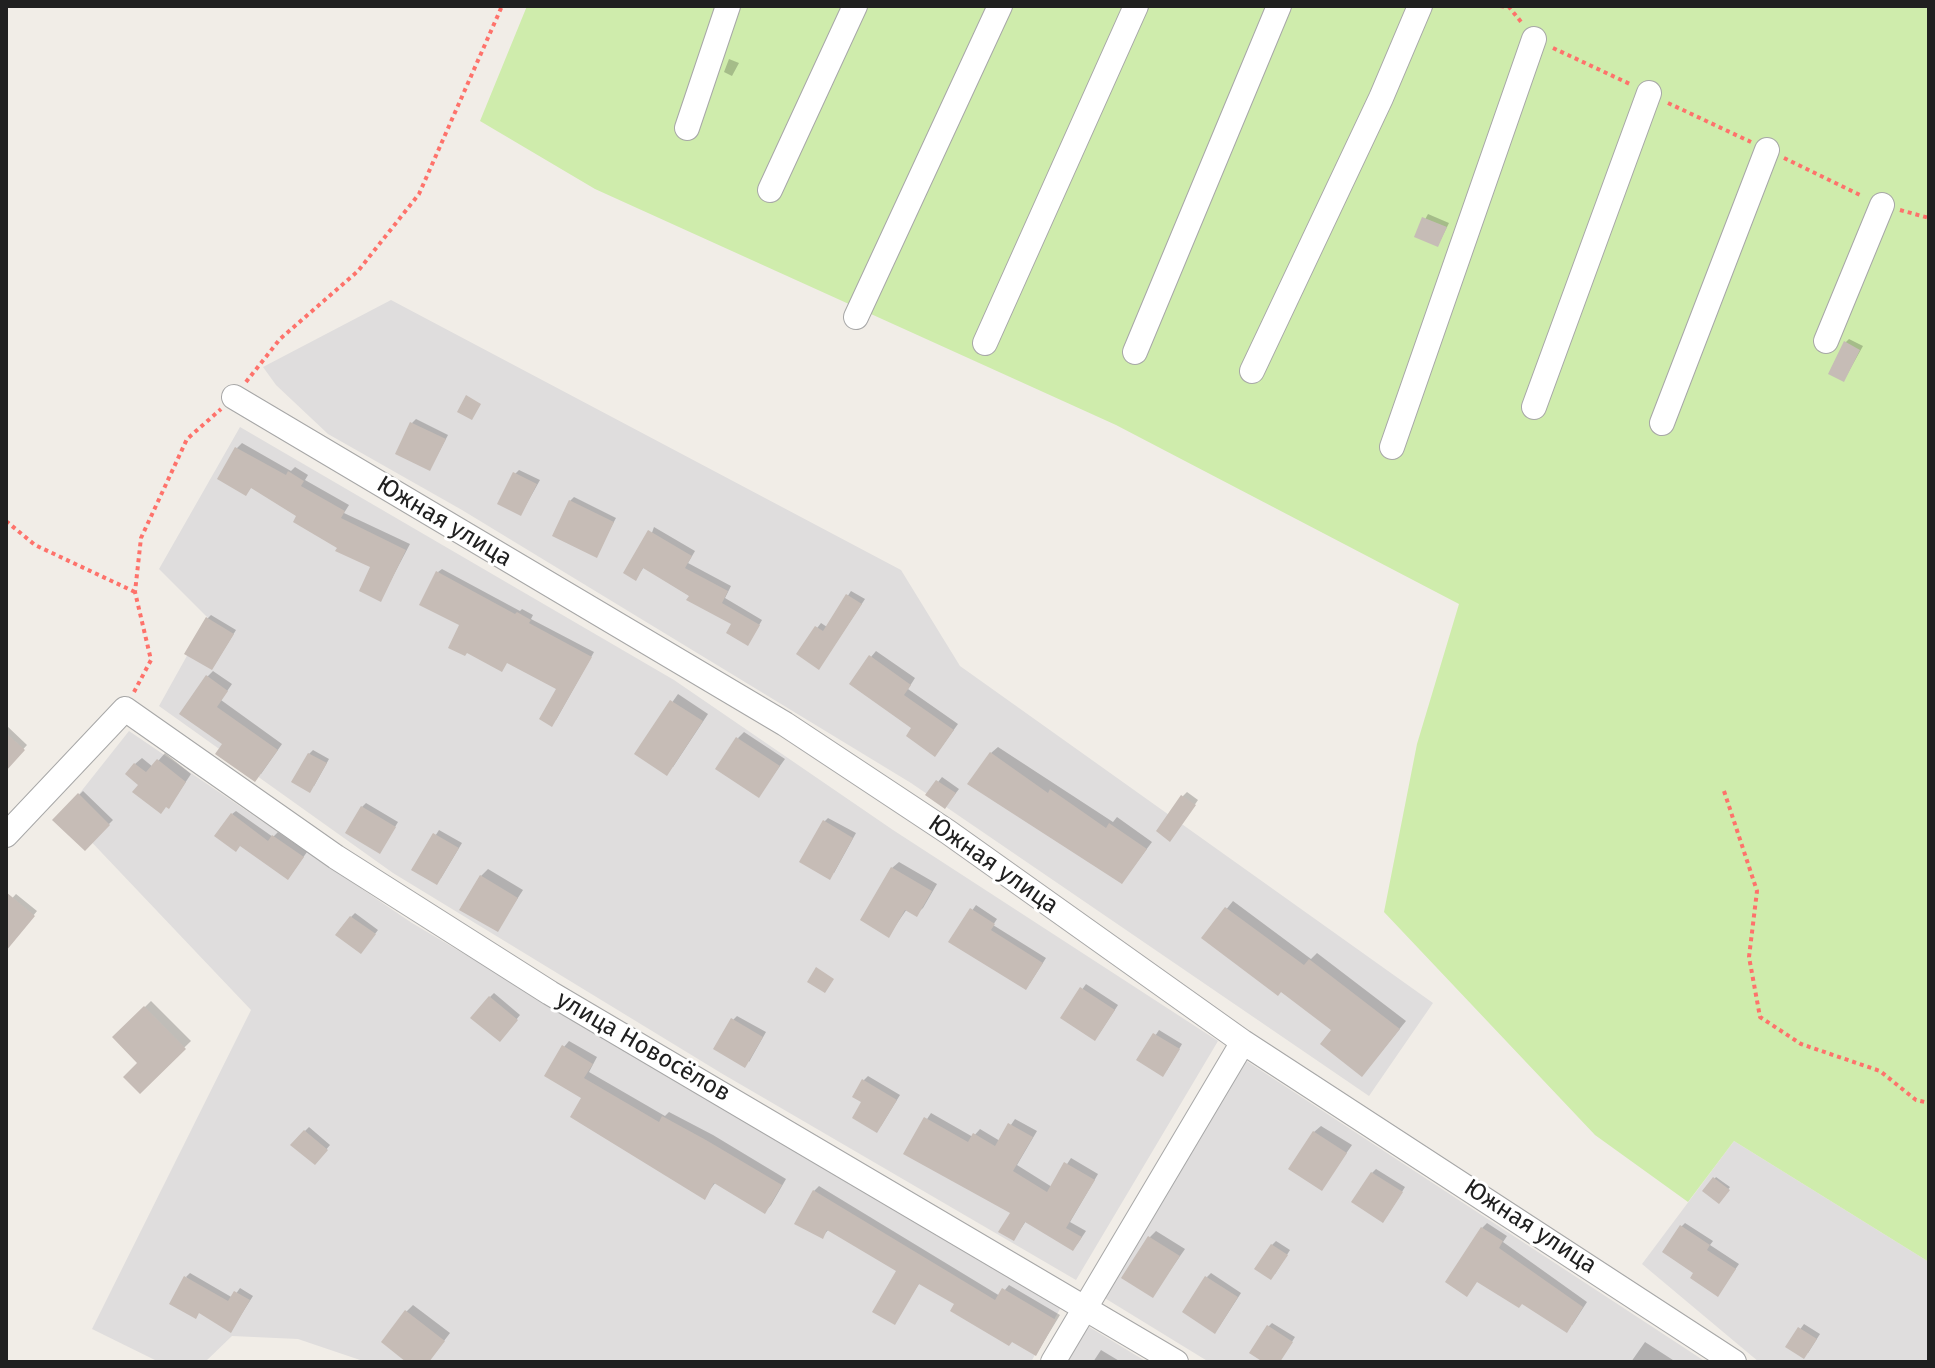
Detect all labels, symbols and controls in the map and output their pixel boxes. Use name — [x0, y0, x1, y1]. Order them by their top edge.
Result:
street label: Южная улица — [371, 470, 517, 574]
street label: Южная улица — [922, 810, 1064, 920]
street label: улица Новосёлов — [551, 985, 735, 1109]
street label: Южная улица — [1458, 1173, 1602, 1281]

